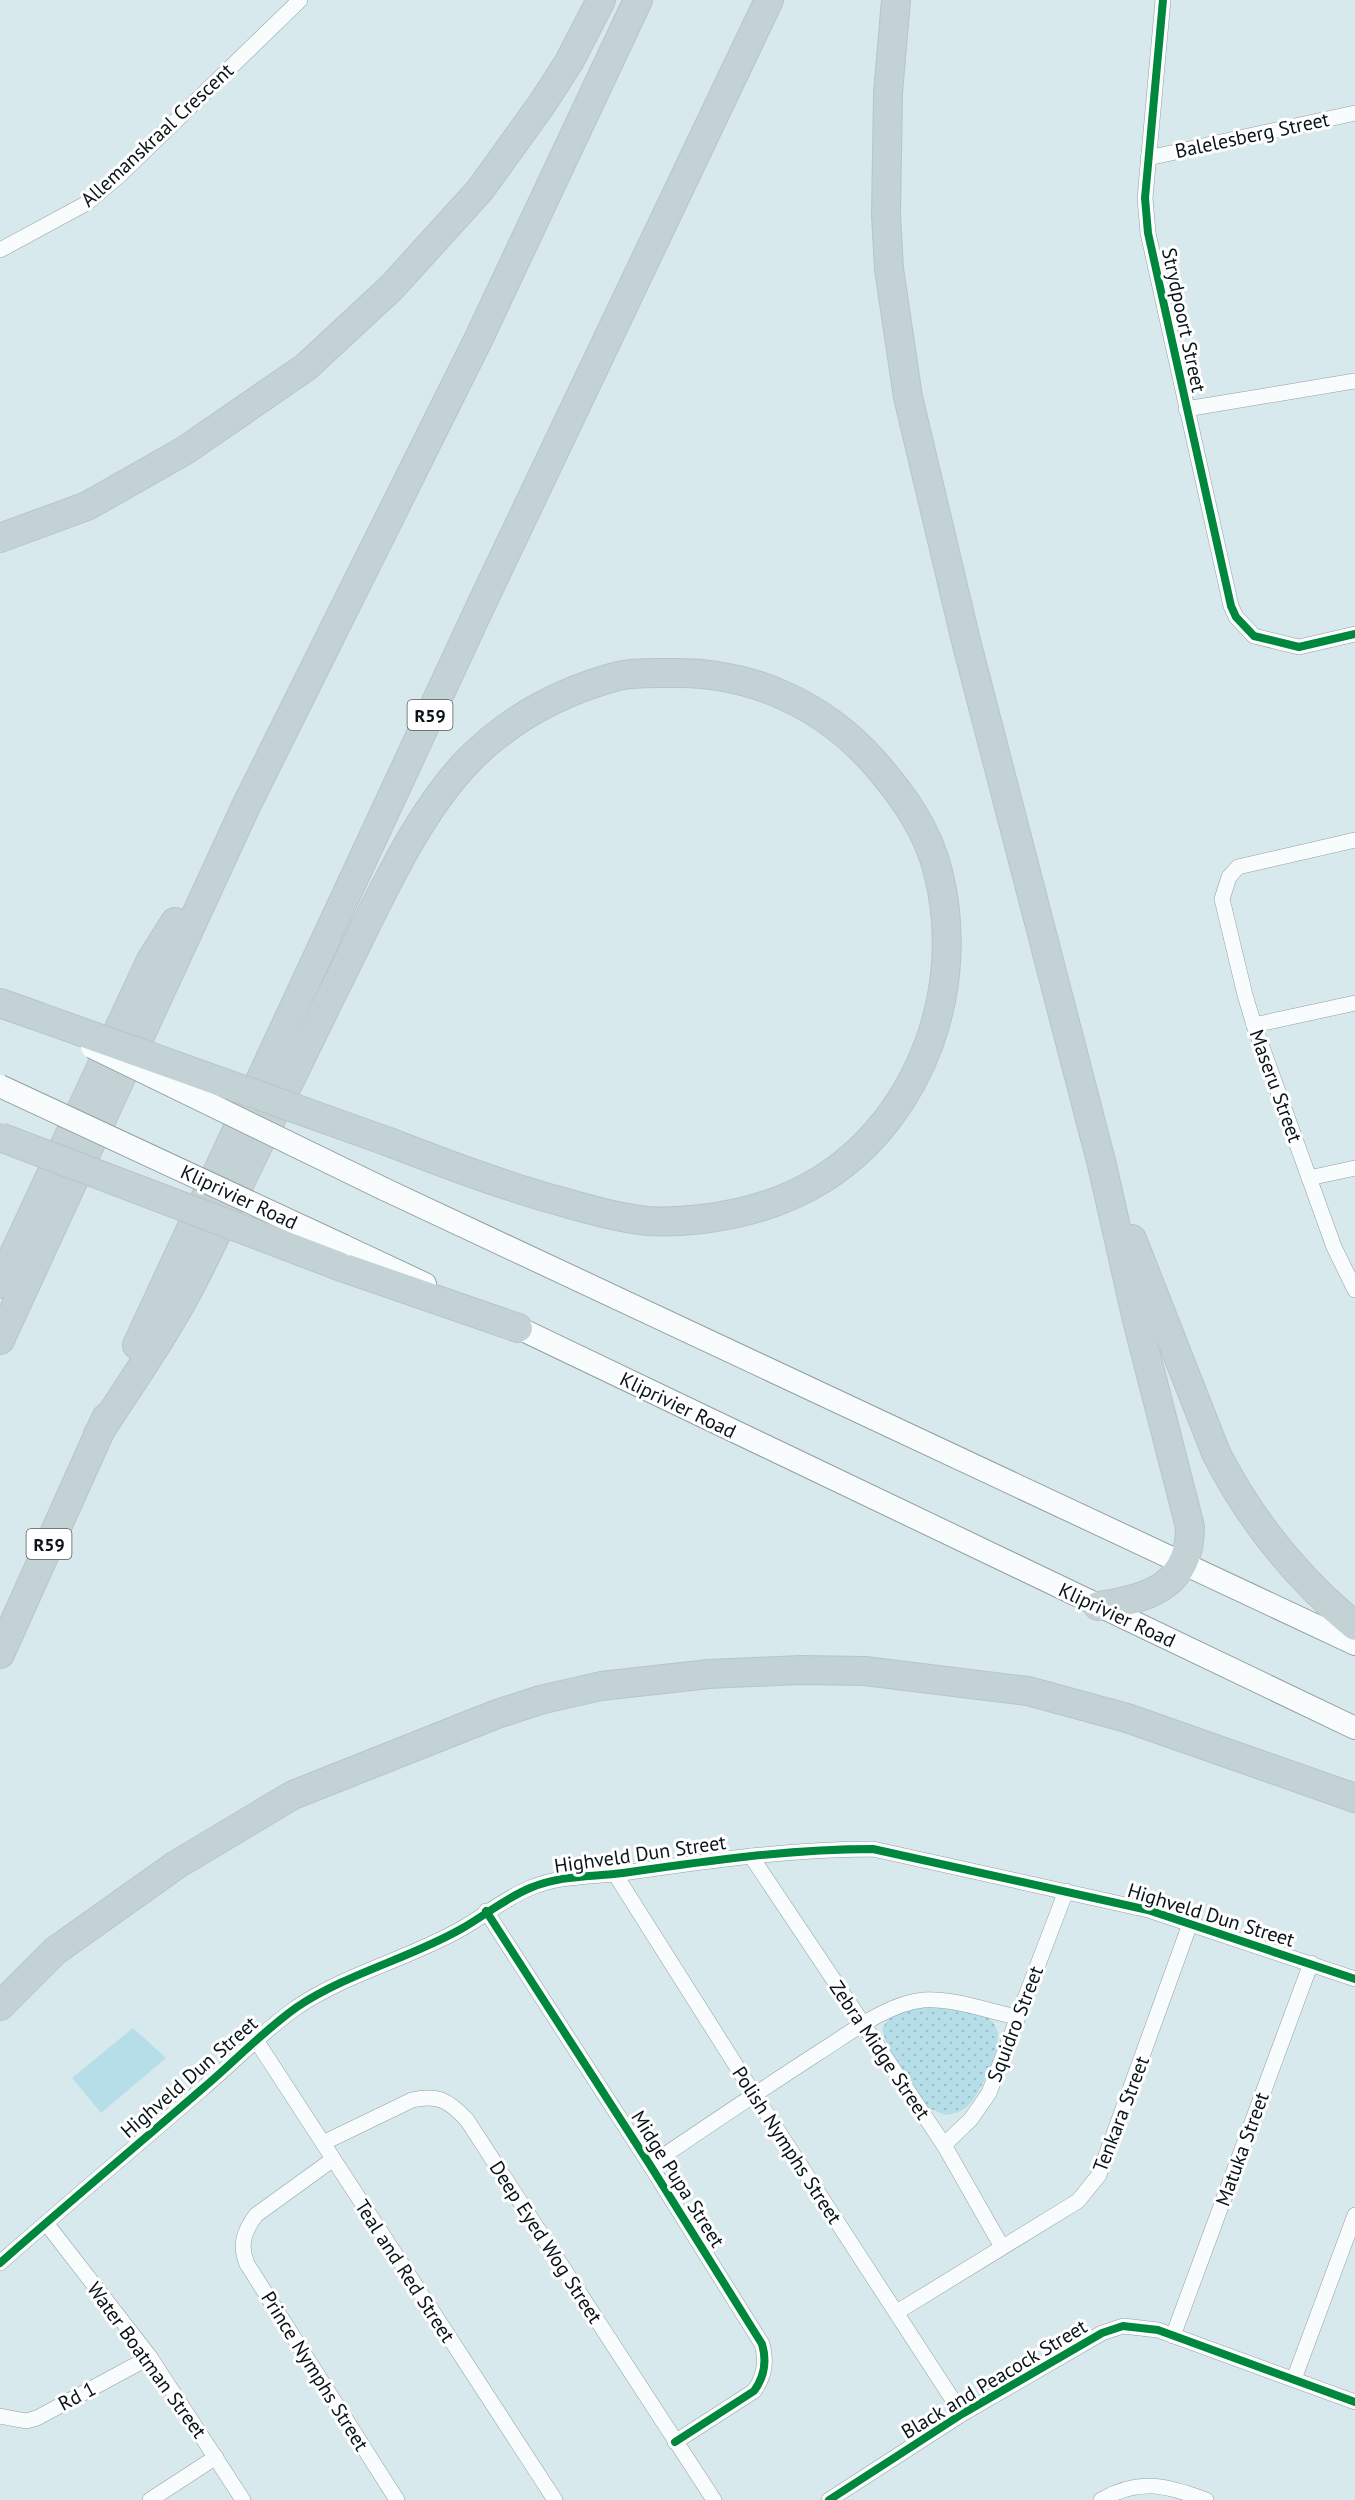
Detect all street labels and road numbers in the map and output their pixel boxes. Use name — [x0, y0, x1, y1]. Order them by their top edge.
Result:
street label: Allemanskraal Crescent — [75, 57, 239, 212]
street label: Balelesberg Street — [1173, 106, 1332, 164]
street label: Strydpoort Street — [1156, 245, 1212, 395]
road number: R59 — [408, 700, 452, 730]
street label: Maseru Street — [1244, 1026, 1309, 1146]
street label: Kliprivier Road — [176, 1159, 302, 1235]
street label: Kliprivier Road — [616, 1366, 740, 1444]
road number: R59 — [26, 1529, 72, 1559]
street label: Kliprivier Road — [1054, 1577, 1180, 1653]
street label: Highveld Dun Street — [552, 1829, 728, 1879]
street label: Highveld Dun Street — [1124, 1877, 1298, 1953]
street label: Squidro Street — [981, 1962, 1049, 2086]
street label: Zebra Midge Street — [824, 1976, 936, 2125]
street label: Highveld Dun Street — [115, 2010, 263, 2144]
street label: Tenkara Street — [1087, 2052, 1155, 2176]
street label: Polish Nymphs Street — [726, 2061, 848, 2229]
street label: Matuka Street — [1209, 2088, 1275, 2209]
street label: Midge Pupa Street — [625, 2106, 731, 2252]
street label: Deep Eyed Wog Street — [484, 2156, 608, 2328]
street label: Teal and Red Street — [349, 2195, 461, 2347]
street label: Water Boatman Street — [81, 2277, 213, 2444]
street label: Prince Nymphs Street — [255, 2286, 375, 2456]
street label: Black and Peacock Street — [896, 2313, 1092, 2445]
street label: Rd 1 — [54, 2375, 100, 2417]

